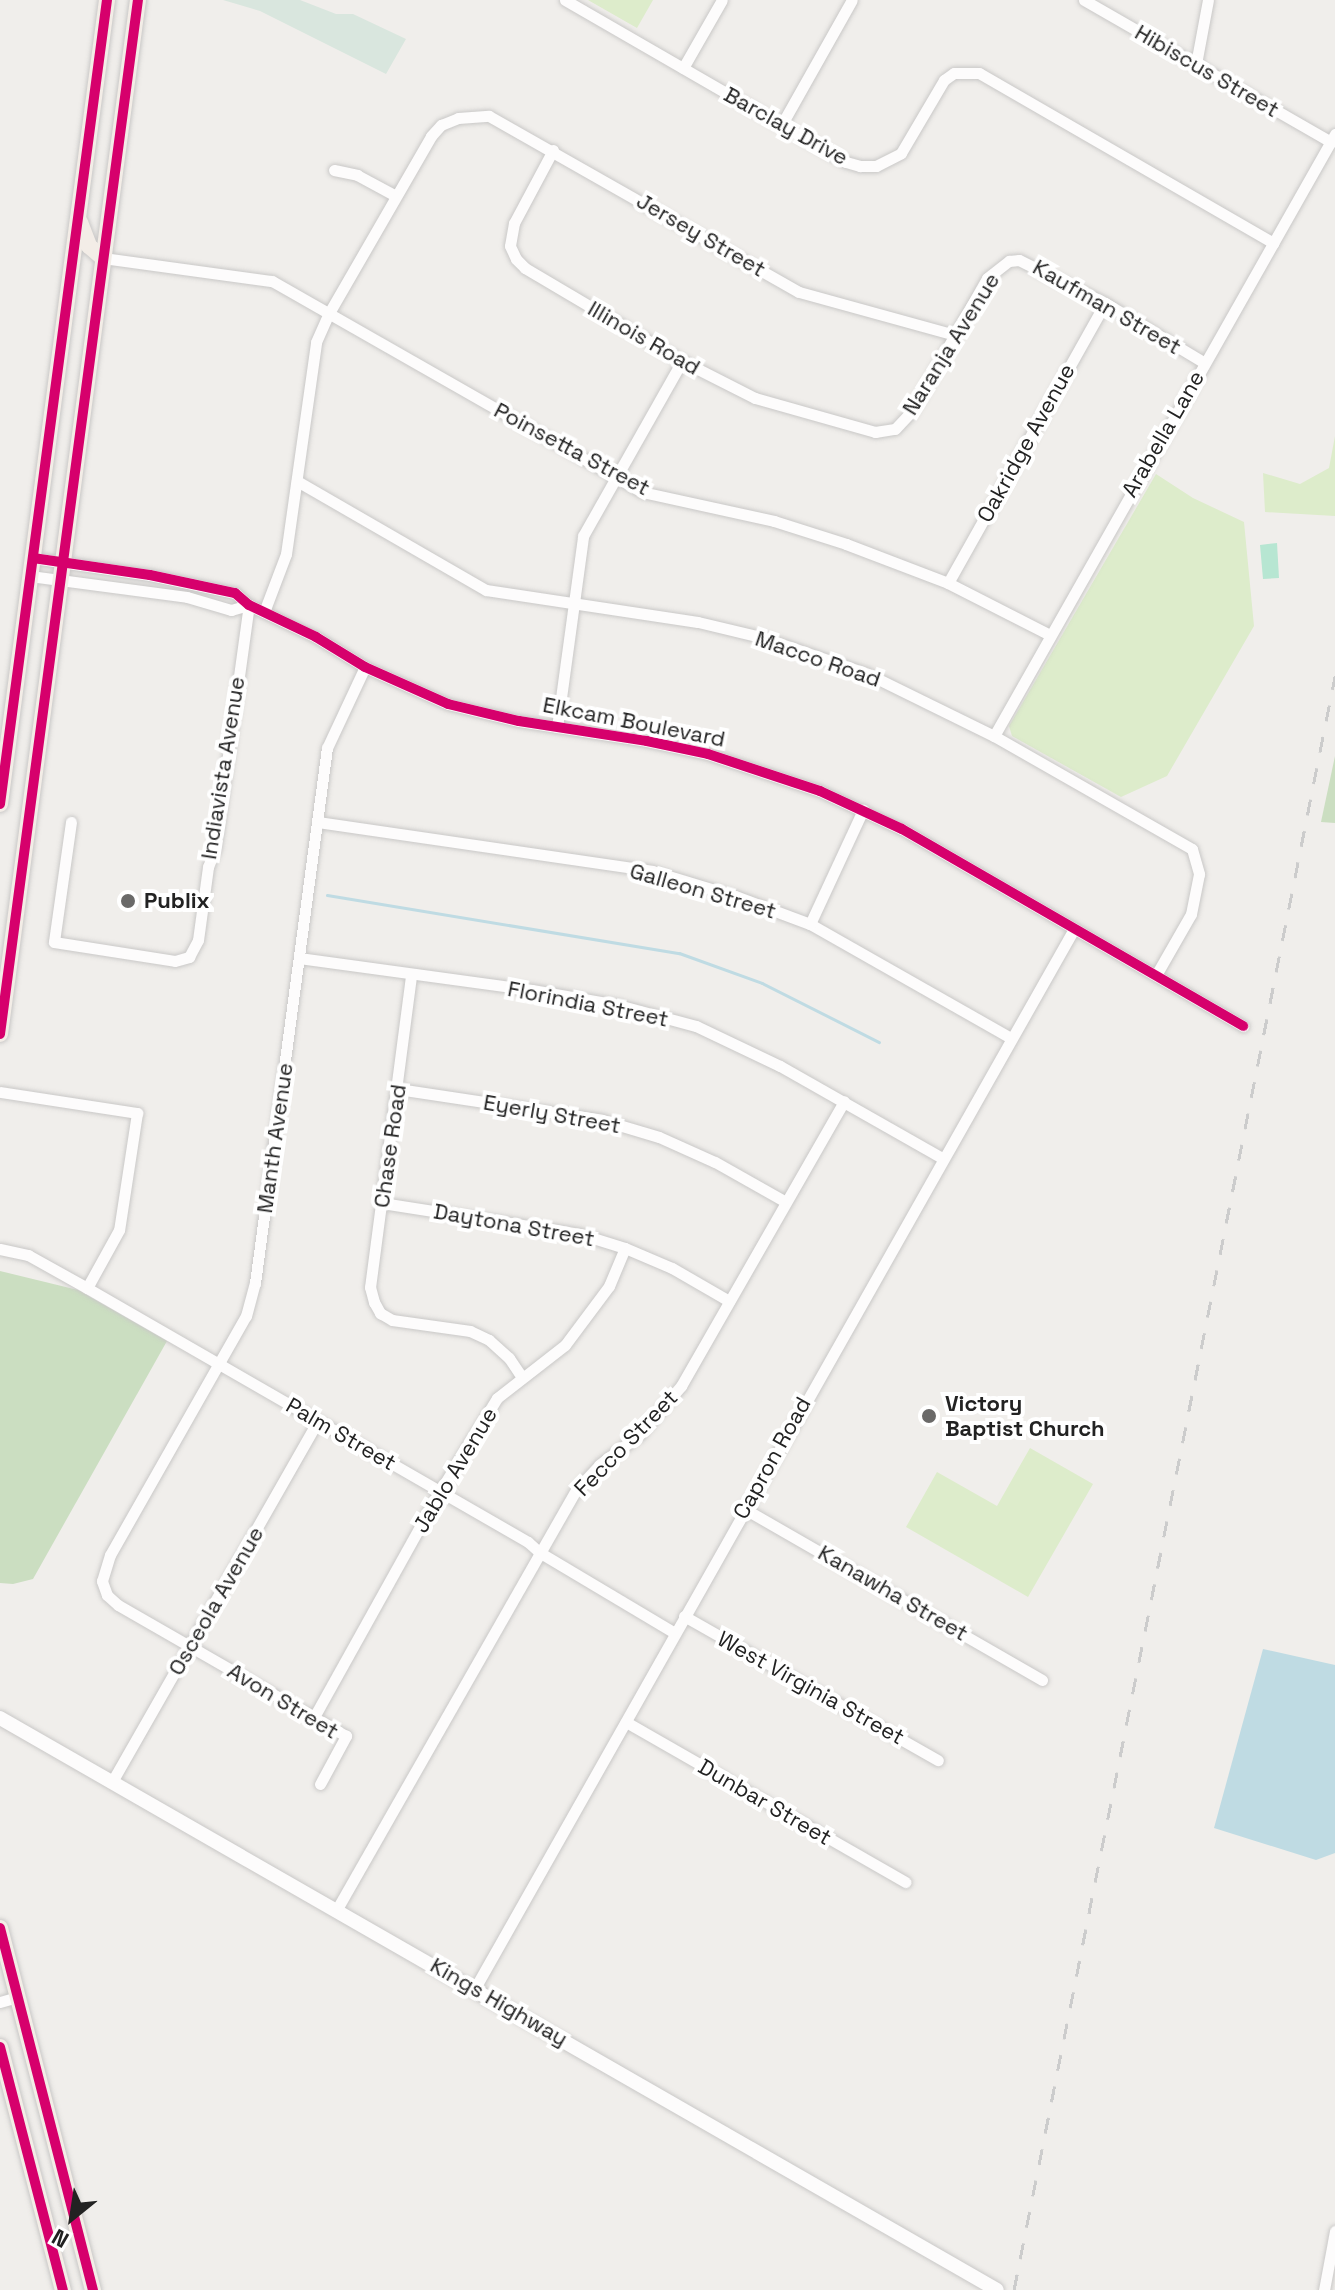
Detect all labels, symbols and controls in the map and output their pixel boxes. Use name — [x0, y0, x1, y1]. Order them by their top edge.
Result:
street label: Hibiscus Street — [1130, 19, 1284, 123]
street label: Barclay Drive — [719, 81, 853, 171]
street label: Jersey Street — [632, 187, 770, 283]
street label: Kaufman Street — [1028, 254, 1186, 360]
street label: Naranja Avenue — [897, 268, 1005, 420]
street label: Illinois Road — [583, 295, 705, 381]
street label: Oakridge Avenue — [971, 359, 1081, 527]
street label: Arabella Lane — [1116, 366, 1210, 502]
street label: Poinsetta Street — [490, 397, 654, 501]
street label: Macco Road — [752, 625, 884, 693]
street label: Indiavista Avenue — [195, 675, 251, 861]
street label: Elkcam Boulevard — [541, 691, 727, 753]
street label: Galleon Street — [627, 858, 779, 924]
place label: Publix — [144, 888, 210, 914]
marker: Publix — [119, 892, 137, 910]
street label: Florindia Street — [505, 975, 671, 1033]
street label: Manth Avenue — [251, 1061, 299, 1215]
street label: Chase Road — [368, 1083, 412, 1209]
street label: Eyerly Street — [481, 1089, 623, 1139]
street label: Daytona Street — [432, 1198, 596, 1252]
street label: Fecco Street — [569, 1384, 683, 1502]
place label: Victory Baptist Church — [945, 1390, 1105, 1442]
street label: Palm Street — [281, 1392, 401, 1476]
street label: Capron Road — [728, 1392, 816, 1524]
street label: Jablo Avenue — [407, 1402, 503, 1538]
marker: Victory Baptist Church — [920, 1407, 938, 1425]
street label: Osceola Avenue — [163, 1522, 269, 1680]
street label: Kanawha Street — [813, 1539, 973, 1647]
street label: West Virginia Street — [713, 1626, 909, 1750]
street label: Avon Street — [223, 1658, 343, 1744]
street label: Dunbar Street — [694, 1753, 836, 1851]
street label: Kings Highway — [426, 1952, 572, 2052]
north arrow — [32, 2178, 112, 2258]
text: N — [47, 2223, 73, 2255]

